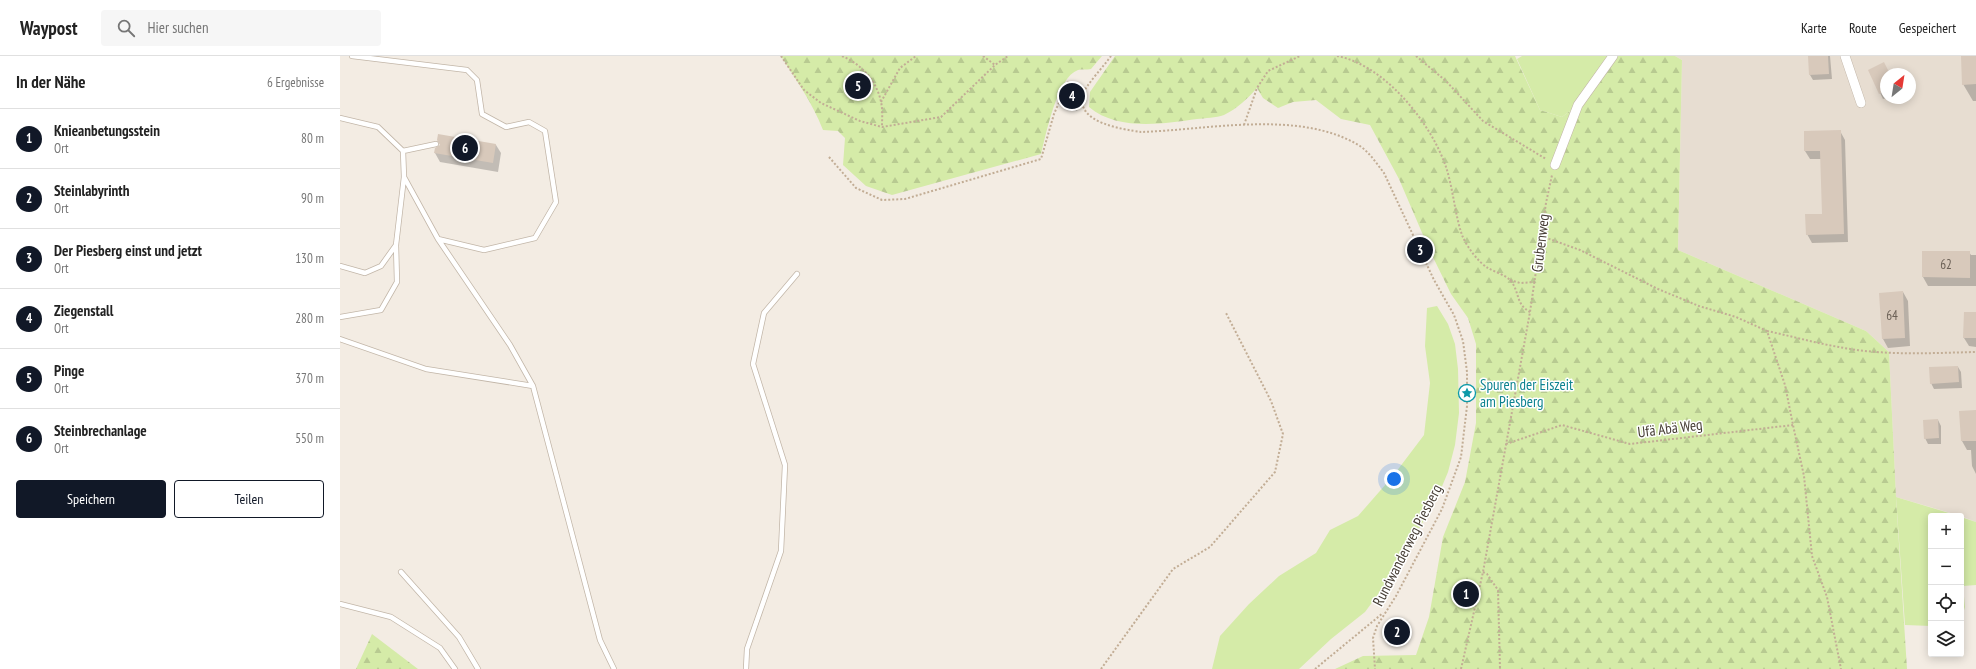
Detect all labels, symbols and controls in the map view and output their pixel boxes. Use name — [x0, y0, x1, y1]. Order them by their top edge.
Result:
search box — [101, 10, 381, 46]
text: Waypost — [20, 16, 77, 40]
icon: search — [115, 17, 137, 39]
text: Hier suchen — [147, 18, 209, 37]
text: Karte — [1801, 19, 1827, 37]
text: Route — [1849, 19, 1877, 37]
text: Gespeichert — [1899, 19, 1956, 37]
north arrow — [1880, 68, 1916, 104]
text: In der Nähe — [16, 71, 86, 93]
pin: 5 — [845, 71, 871, 101]
text: 6 Ergebnisse — [267, 74, 324, 91]
pin: 4 — [1059, 81, 1085, 111]
text: Knieanbetungsstein — [54, 121, 160, 140]
text: 1 — [26, 130, 32, 147]
text: 80 m — [301, 130, 324, 147]
pin: 6 — [452, 133, 478, 163]
text: Ort — [54, 140, 69, 157]
text: Steinlabyrinth — [54, 181, 129, 200]
text: 2 — [26, 190, 32, 207]
text: 90 m — [301, 190, 324, 207]
text: Ort — [54, 200, 69, 217]
street label: Grubenweg — [1527, 213, 1553, 273]
pin: 3 — [1407, 235, 1433, 265]
text: Der Piesberg einst und jetzt — [54, 241, 202, 260]
text: 3 — [26, 250, 32, 267]
text: 130 m — [295, 250, 324, 267]
house number: 62 — [1940, 256, 1952, 273]
text: Ort — [54, 260, 69, 277]
text: Ziegenstall — [54, 301, 113, 320]
house number: 64 — [1886, 307, 1898, 324]
text: 4 — [26, 310, 32, 327]
text: 280 m — [295, 310, 324, 327]
text: Ort — [54, 320, 69, 337]
text: Pinge — [54, 361, 84, 380]
text: 5 — [26, 370, 32, 387]
text: 370 m — [295, 370, 324, 387]
place label: Spuren der Eiszeit am Piesberg — [1480, 375, 1573, 411]
text: Ort — [54, 380, 69, 397]
place icon: Spuren der Eiszeit am Piesberg — [1457, 383, 1477, 403]
street label: Ufä Abä Weg — [1637, 415, 1703, 441]
text: Steinbrechanlage — [54, 421, 147, 440]
text: 6 — [26, 430, 32, 447]
text: 550 m — [295, 430, 324, 447]
text: Ort — [54, 440, 69, 457]
your location — [1384, 469, 1404, 489]
button: Speichern — [16, 480, 166, 518]
button: Teilen — [174, 480, 324, 518]
street label: Rundwanderweg Piesberg — [1368, 481, 1446, 609]
map controls — [1928, 513, 1964, 657]
button: + — [1928, 513, 1964, 549]
button: − — [1928, 549, 1964, 585]
pin: 1 — [1453, 579, 1479, 609]
button: locate — [1928, 585, 1964, 621]
pin: 2 — [1384, 617, 1410, 647]
button: layers — [1928, 621, 1964, 657]

